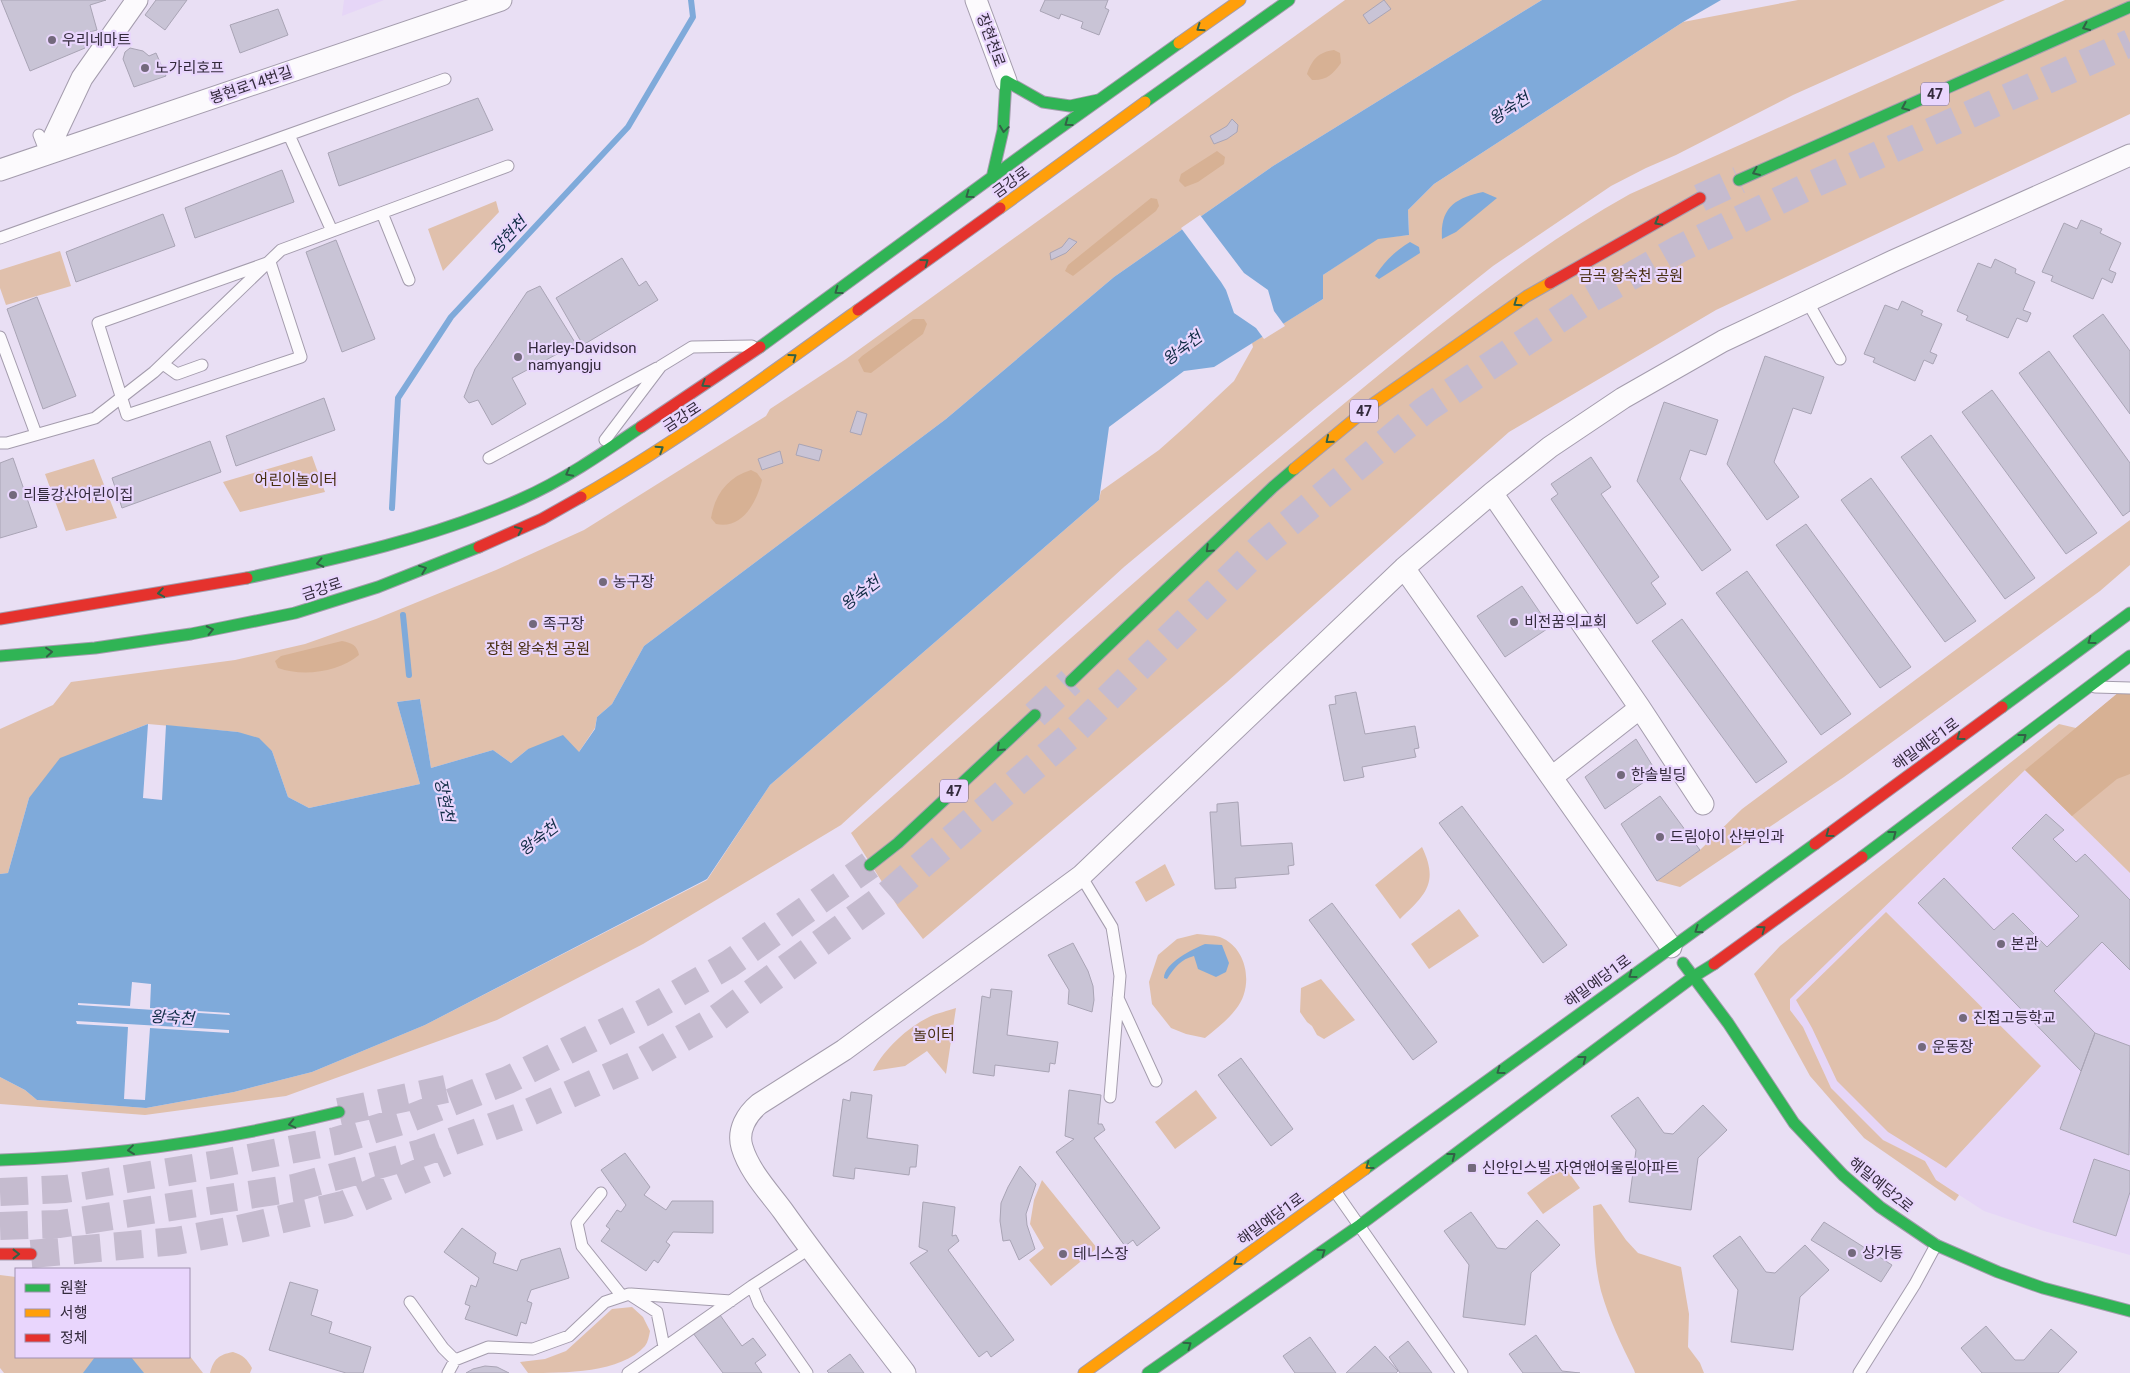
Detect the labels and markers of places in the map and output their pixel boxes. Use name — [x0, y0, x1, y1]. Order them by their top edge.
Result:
place label: 우리네마트 — [62, 31, 131, 49]
marker: 우리네마트 — [46, 34, 58, 46]
place label: 노가리호프 — [155, 59, 224, 77]
marker: 노가리호프 — [139, 62, 151, 74]
place label: Harley-Davidson namyangju — [528, 339, 637, 374]
marker: Harley-Davidson namyangju — [512, 351, 524, 363]
place label: 리틀강산어린이집 — [23, 486, 133, 504]
marker: 리틀강산어린이집 — [7, 489, 19, 501]
place label: 농구장 — [613, 573, 655, 591]
marker: 농구장 — [597, 576, 609, 588]
place label: 비전꿈의교회 — [1524, 613, 1607, 631]
place label: 족구장 — [543, 615, 585, 633]
marker: 비전꿈의교회 — [1508, 616, 1520, 628]
marker: 족구장 — [527, 618, 539, 630]
place label: 한솔빌딩 — [1631, 766, 1686, 784]
marker: 한솔빌딩 — [1615, 769, 1627, 781]
place label: 드림아이 산부인과 — [1670, 828, 1784, 846]
marker: 드림아이 산부인과 — [1654, 831, 1666, 843]
place label: 본관 — [2011, 935, 2039, 953]
marker: 본관 — [1995, 938, 2007, 950]
place label: 진접고등학교 — [1973, 1009, 2056, 1027]
marker: 진접고등학교 — [1957, 1012, 1969, 1024]
place label: 운동장 — [1932, 1038, 1974, 1056]
marker: 운동장 — [1916, 1041, 1928, 1053]
place label: 신안인스빌.자연앤어울림아파트 — [1482, 1159, 1679, 1177]
marker: 신안인스빌.자연앤어울림아파트 — [1466, 1162, 1478, 1174]
place label: 상가동 — [1862, 1244, 1903, 1262]
place label: 테니스장 — [1073, 1245, 1128, 1263]
marker: 상가동 — [1846, 1247, 1858, 1259]
marker: 테니스장 — [1057, 1248, 1069, 1260]

